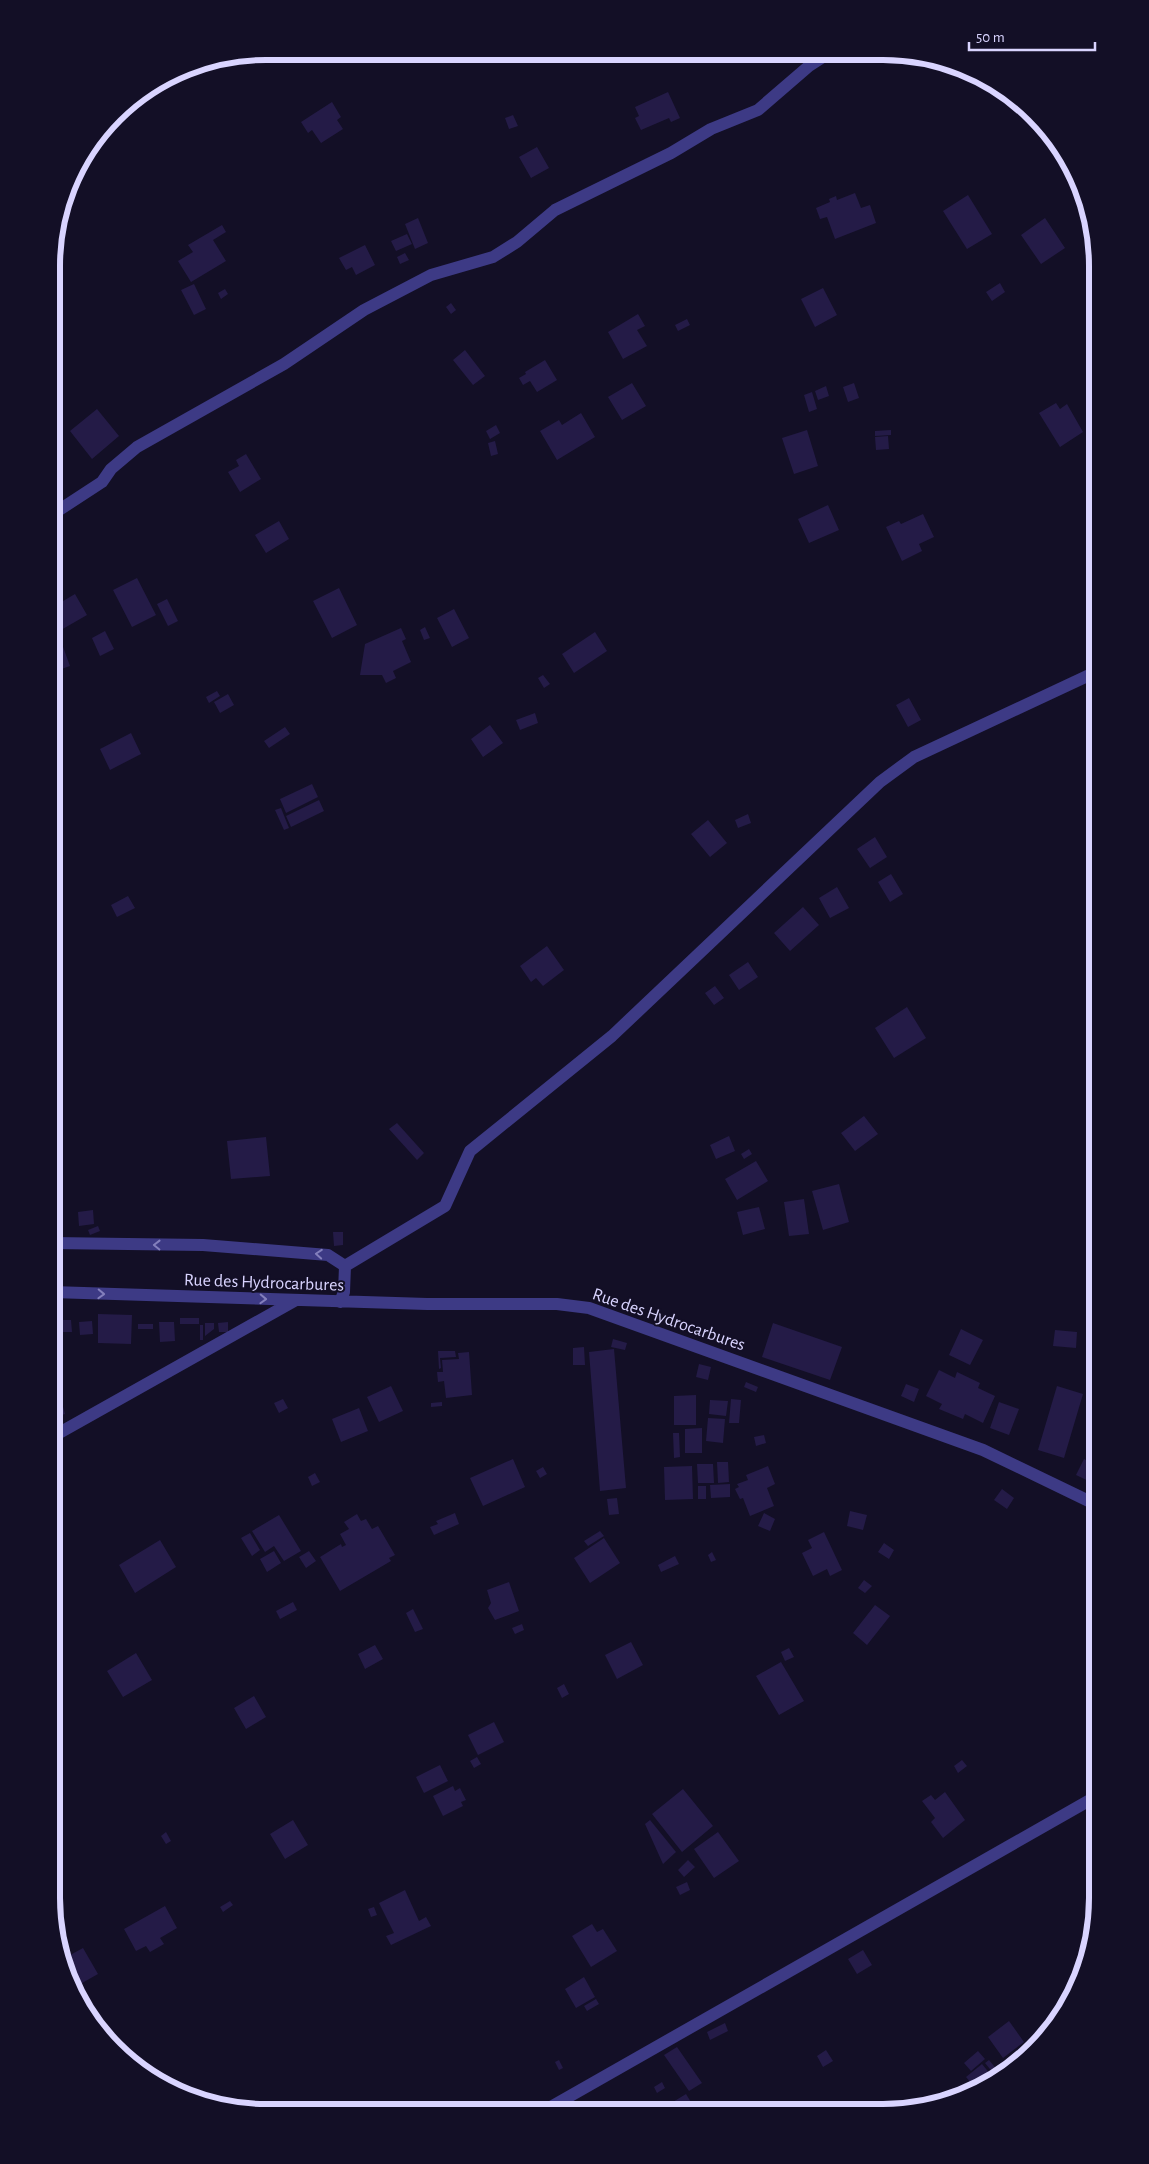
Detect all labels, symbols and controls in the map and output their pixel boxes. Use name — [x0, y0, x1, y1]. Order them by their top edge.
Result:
scale bar — [969, 20, 1095, 52]
text: 50 m — [976, 30, 1005, 45]
one-way arrow — [152, 1239, 160, 1250]
one-way arrow — [315, 1249, 323, 1260]
street label: Rue des Hydrocarbures — [184, 1271, 344, 1295]
street label: Rue des Hydrocarbures — [590, 1285, 747, 1355]
one-way arrow — [97, 1288, 105, 1299]
one-way arrow — [260, 1294, 267, 1304]

